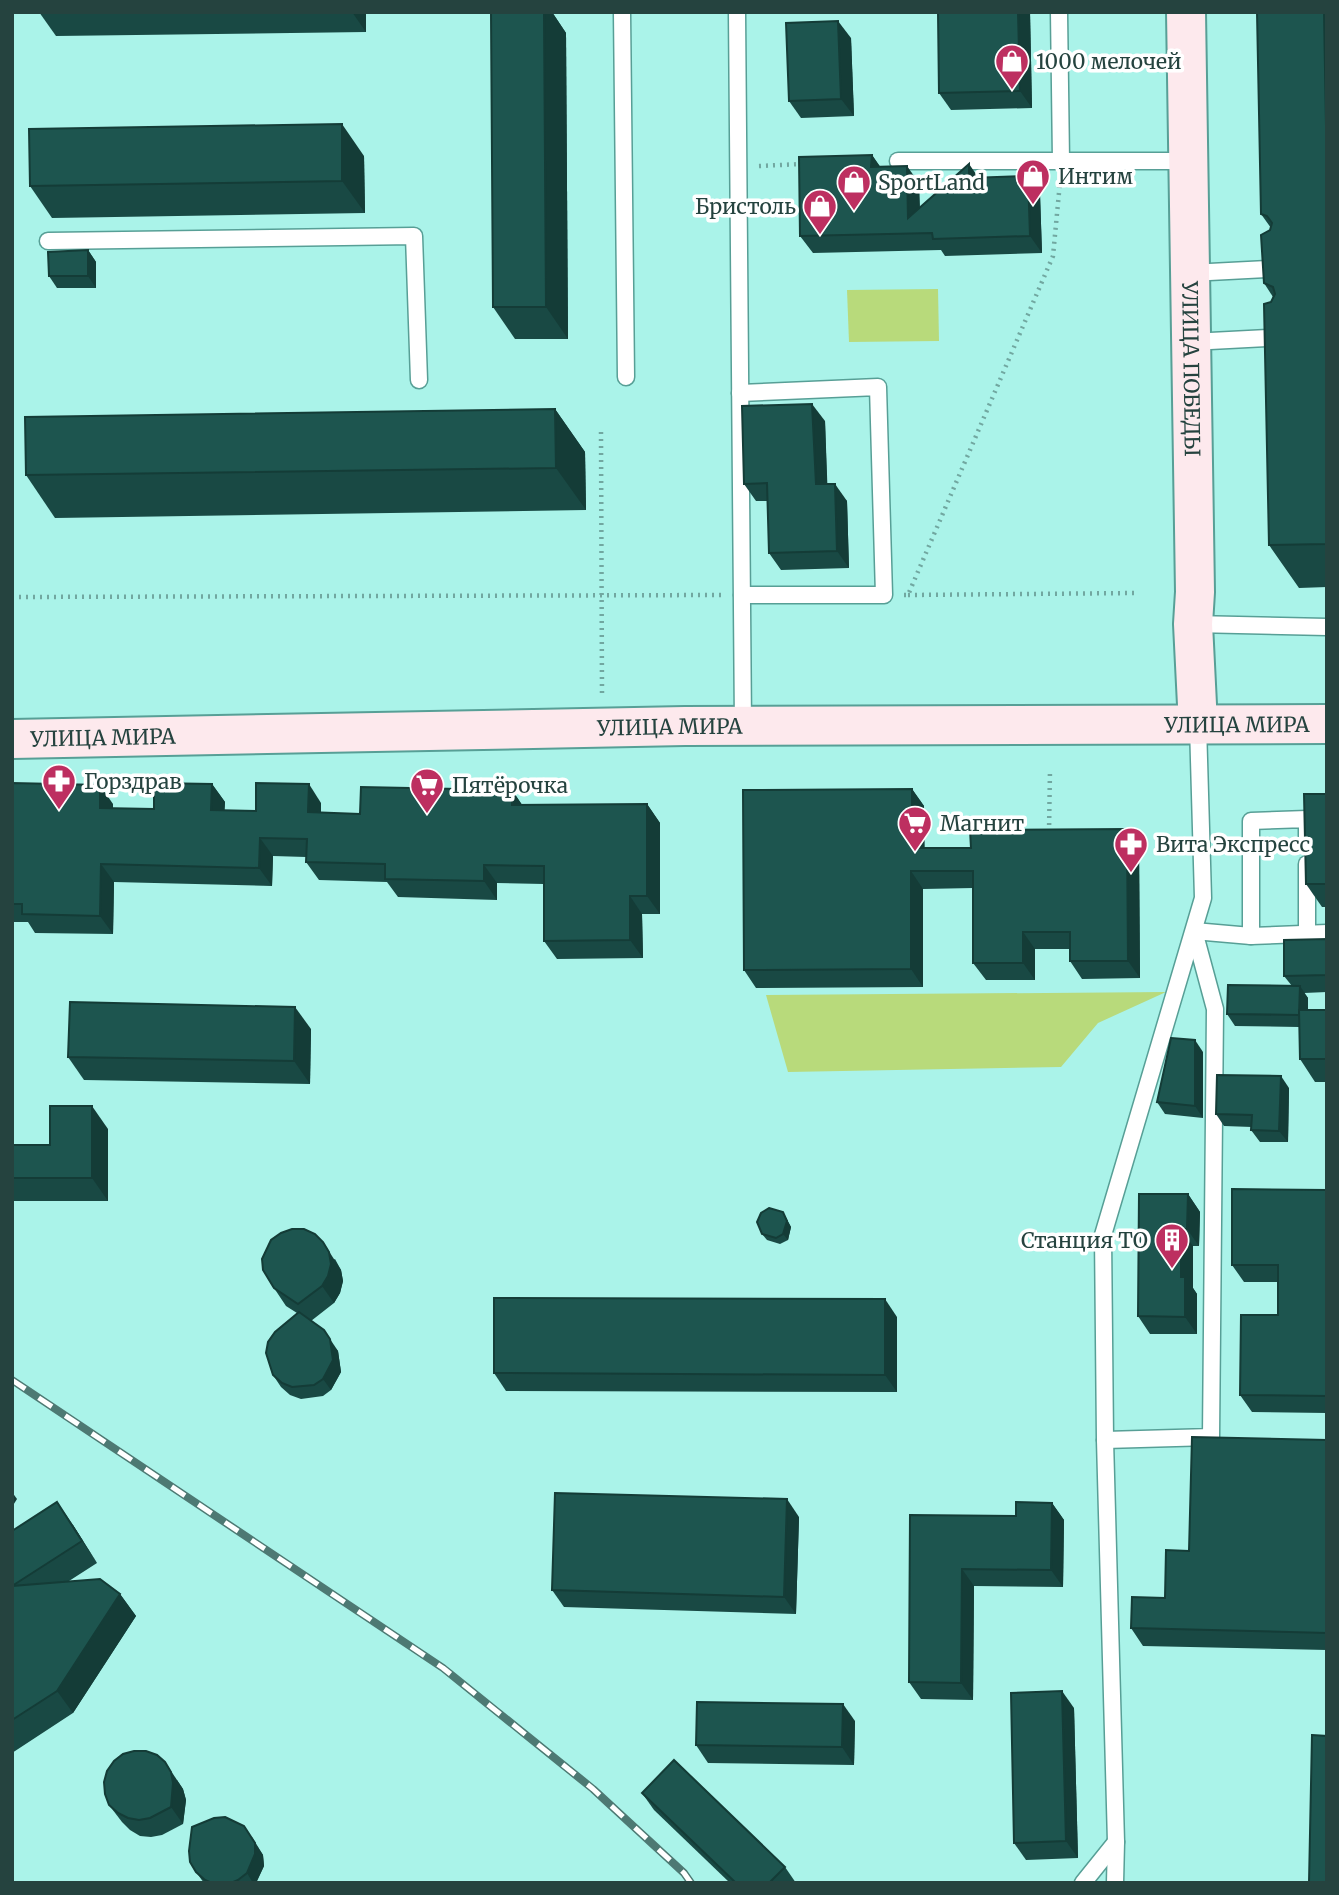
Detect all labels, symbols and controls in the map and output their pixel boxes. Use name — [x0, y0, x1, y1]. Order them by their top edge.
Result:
shop icon: 1000 мелочей — [993, 42, 1031, 91]
place label: 1000 мелочей — [1036, 48, 1181, 75]
shop icon: Интим — [1014, 157, 1052, 206]
shop icon: SportLand — [835, 163, 873, 212]
place label: Интим — [1058, 163, 1133, 190]
place label: SportLand — [878, 169, 985, 196]
shop icon: Бристоль — [801, 187, 839, 236]
place label: Бристоль — [695, 193, 796, 220]
street label: УЛИЦА ПОБЕДЫ — [1177, 280, 1206, 457]
street label: УЛИЦА МИРА — [1163, 711, 1310, 738]
street label: УЛИЦА МИРА — [596, 712, 743, 741]
street label: УЛИЦА МИРА — [29, 722, 176, 752]
pharmacy icon: Горздрав — [40, 762, 78, 811]
supermarket icon: Пятёрочка — [408, 766, 446, 815]
place label: Горздрав — [84, 768, 181, 795]
place label: Пятёрочка — [452, 772, 568, 799]
supermarket icon: Магнит — [896, 804, 934, 853]
place label: Магнит — [940, 810, 1025, 837]
pharmacy icon: Вита Экспресс — [1112, 825, 1150, 874]
place label: Вита Экспресс — [1156, 831, 1310, 858]
building icon: Станция ТО — [1153, 1221, 1191, 1270]
place label: Станция ТО — [1021, 1227, 1148, 1254]

